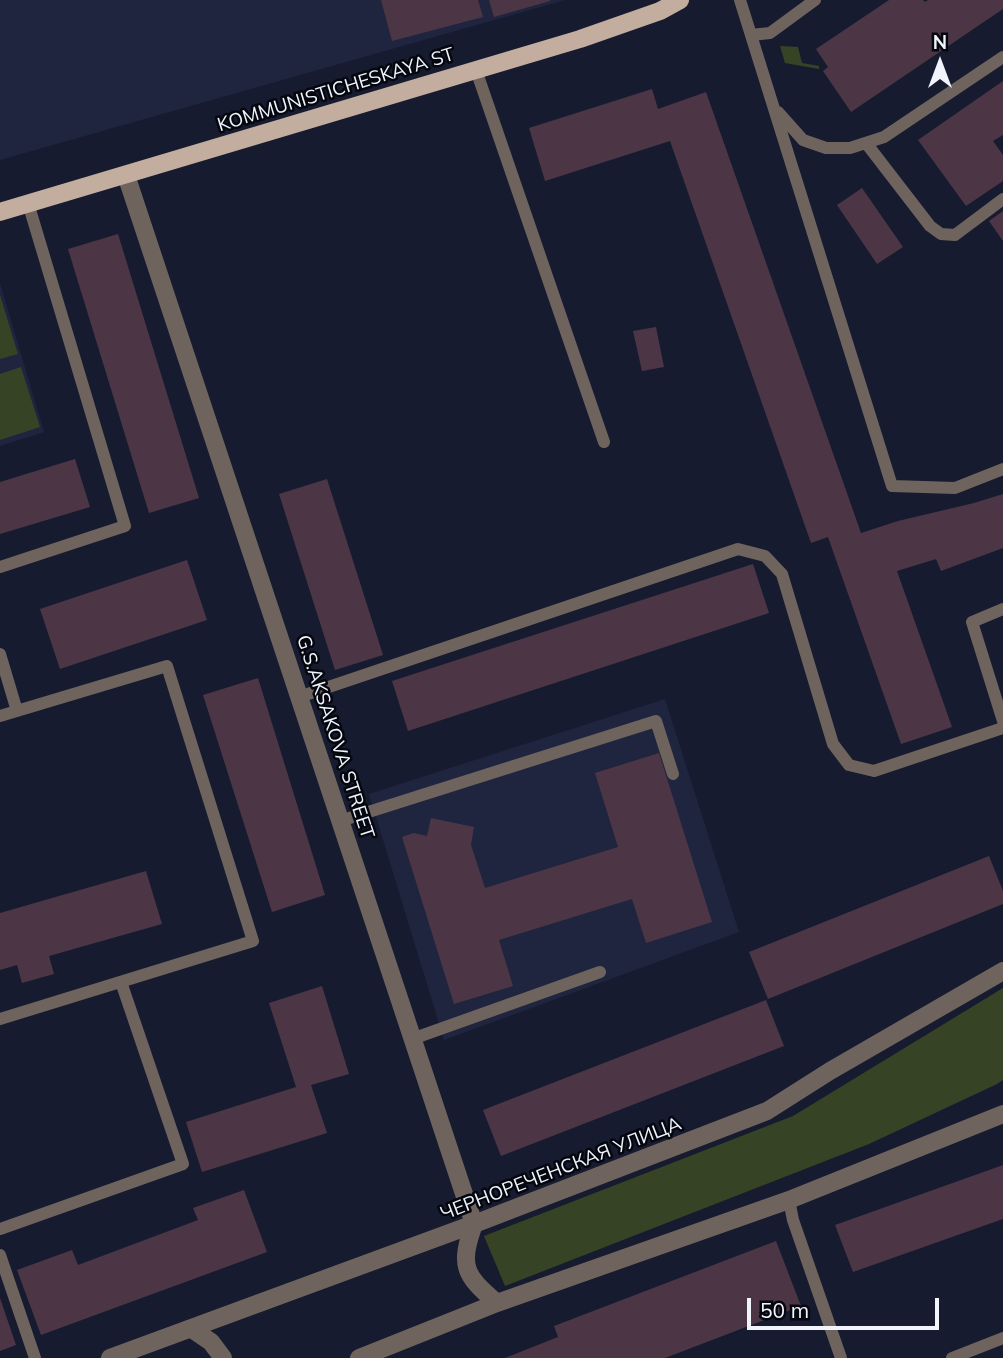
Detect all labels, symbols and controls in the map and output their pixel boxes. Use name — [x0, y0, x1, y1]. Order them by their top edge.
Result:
north arrow — [905, 28, 975, 98]
text: N — [933, 30, 947, 54]
street label: KOMMUNISTICHESKAYA ST — [215, 43, 457, 137]
street label: G.S.AKSAKOVA STREET — [291, 632, 379, 842]
street label: ЧЕРНОРЕЧЕНСКАЯ УЛИЦА — [437, 1112, 685, 1226]
scale bar — [751, 1284, 944, 1328]
text: 50 m — [760, 1297, 809, 1323]

